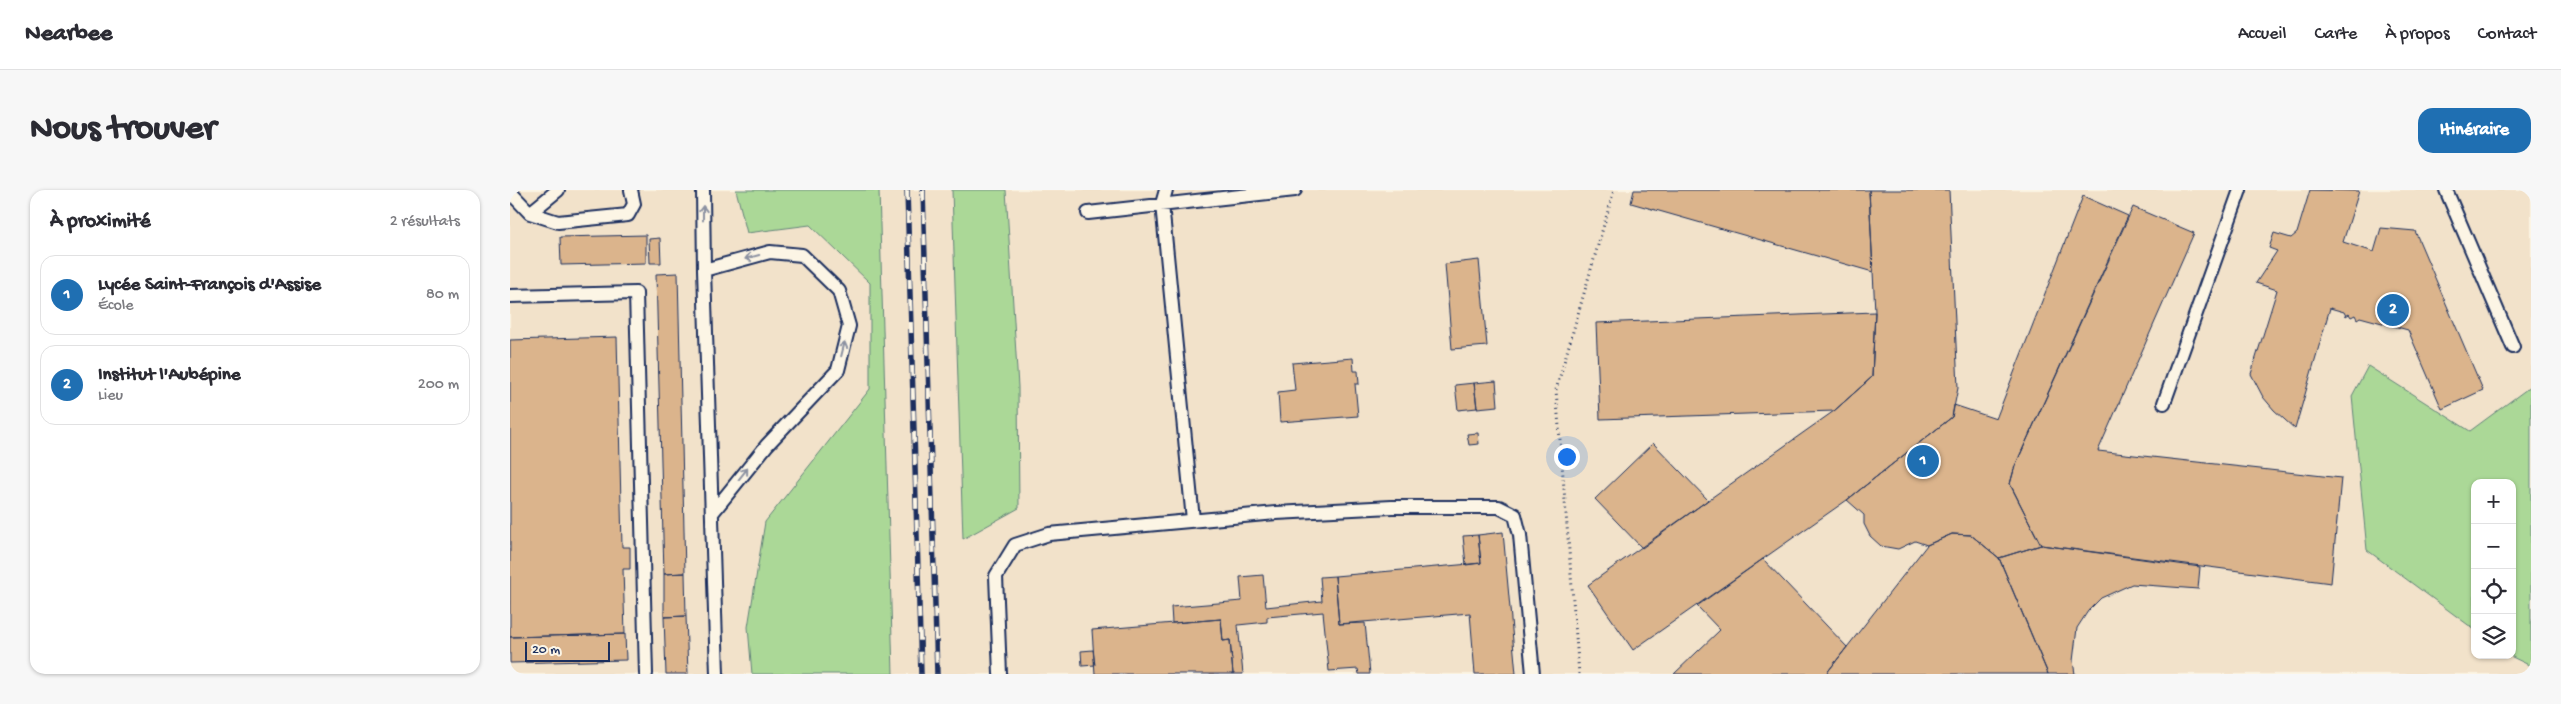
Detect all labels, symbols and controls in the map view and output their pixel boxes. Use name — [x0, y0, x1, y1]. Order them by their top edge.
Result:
text: Nearbee — [25, 20, 112, 49]
text: Accueil — [2238, 24, 2286, 45]
text: Carte — [2314, 24, 2357, 45]
text: À propos — [2385, 24, 2450, 45]
text: Contact — [2478, 24, 2536, 45]
button: Itinéraire — [2418, 108, 2531, 153]
text: Nous trouver — [30, 110, 216, 151]
one-way arrow — [698, 205, 708, 221]
text: À proximité — [50, 210, 151, 235]
text: 2 résultats — [390, 213, 460, 232]
one-way arrow — [745, 253, 761, 262]
text: Lycée Saint-François d'Assise — [98, 274, 321, 297]
text: 1 — [64, 286, 70, 305]
text: 80 m — [426, 286, 459, 305]
pin: 2 — [2377, 291, 2409, 329]
text: École — [98, 297, 134, 316]
one-way arrow — [839, 342, 848, 358]
text: Institut l'Aubépine — [98, 364, 241, 387]
text: 2 — [63, 376, 71, 395]
text: 200 m — [418, 376, 459, 395]
text: Lieu — [98, 387, 123, 406]
pin: 1 — [1907, 442, 1939, 480]
your location — [1554, 444, 1580, 470]
one-way arrow — [738, 467, 748, 481]
map controls — [2471, 479, 2516, 659]
button: + — [2471, 479, 2516, 524]
button: − — [2471, 524, 2516, 569]
button: locate — [2471, 569, 2516, 614]
button: layers — [2471, 614, 2516, 659]
scale bar — [525, 639, 610, 662]
text: 20 m — [532, 642, 560, 659]

